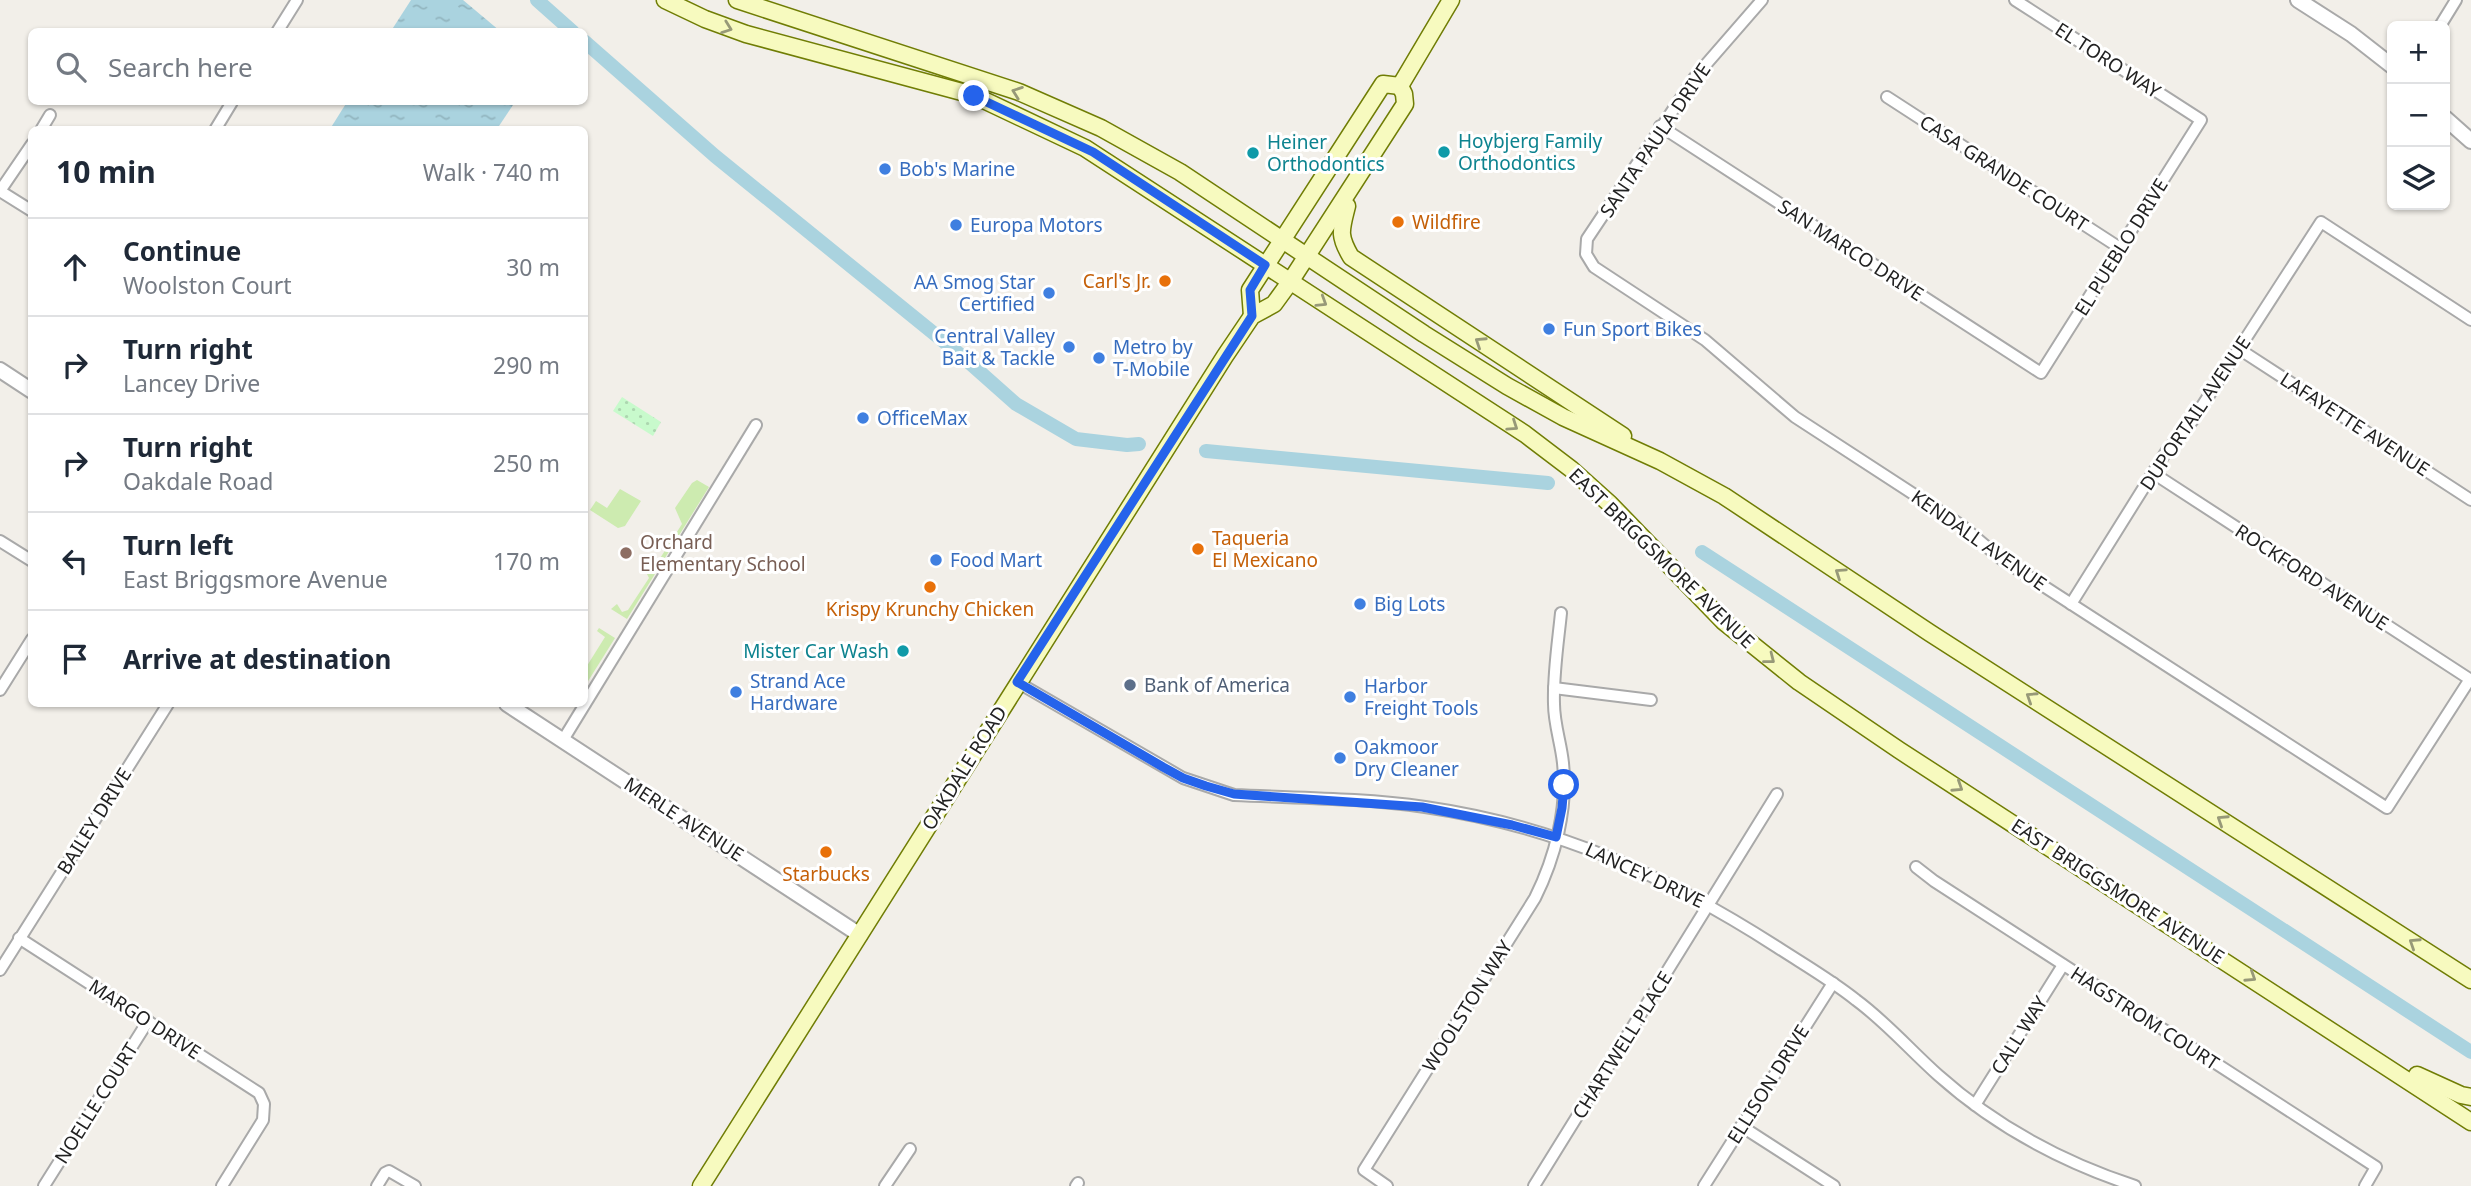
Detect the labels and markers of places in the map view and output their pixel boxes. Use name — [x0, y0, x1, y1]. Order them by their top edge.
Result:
place label: Hoybjerg Family Orthodontics — [1458, 128, 1603, 176]
place label: Heiner Orthodontics — [1267, 129, 1385, 177]
marker: Hoybjerg Family Orthodontics — [1436, 144, 1452, 160]
marker: Heiner Orthodontics — [1245, 145, 1261, 161]
place label: Bob's Marine — [899, 156, 1015, 182]
marker: Bob's Marine — [877, 161, 893, 177]
place label: Wildfire — [1412, 209, 1481, 235]
place label: Europa Motors — [970, 212, 1103, 238]
marker: Wildfire — [1390, 214, 1406, 230]
marker: Europa Motors — [948, 217, 964, 233]
place label: Carl's Jr. — [1083, 268, 1151, 294]
place label: AA Smog Star Certified — [914, 269, 1035, 317]
marker: Carl's Jr. — [1157, 273, 1173, 289]
marker: AA Smog Star Certified — [1041, 285, 1057, 301]
place label: Fun Sport Bikes — [1563, 316, 1702, 342]
marker: Fun Sport Bikes — [1541, 321, 1557, 337]
place label: Central Valley Bait & Tackle — [934, 323, 1055, 371]
place label: Metro by T-Mobile — [1113, 334, 1193, 382]
marker: Central Valley Bait & Tackle — [1061, 339, 1077, 355]
marker: Metro by T-Mobile — [1091, 350, 1107, 366]
place label: OfficeMax — [877, 405, 968, 431]
marker: OfficeMax — [855, 410, 871, 426]
place label: Taqueria El Mexicano — [1212, 525, 1318, 573]
place label: Orchard Elementary School — [640, 529, 806, 577]
marker: Taqueria El Mexicano — [1190, 541, 1206, 557]
marker: Orchard Elementary School — [618, 545, 634, 561]
place label: Food Mart — [950, 547, 1042, 573]
marker: Food Mart — [928, 552, 944, 568]
marker: Krispy Krunchy Chicken — [922, 579, 938, 595]
place label: Big Lots — [1374, 591, 1445, 617]
place label: Krispy Krunchy Chicken — [826, 596, 1034, 622]
marker: Big Lots — [1352, 596, 1368, 612]
place label: Mister Car Wash — [743, 638, 889, 664]
marker: Mister Car Wash — [895, 643, 911, 659]
place label: Strand Ace Hardware — [750, 668, 846, 716]
place label: Bank of America — [1144, 672, 1290, 698]
place label: Harbor Freight Tools — [1364, 673, 1478, 721]
marker: Bank of America — [1122, 677, 1138, 693]
marker: Strand Ace Hardware — [728, 684, 744, 700]
marker: Harbor Freight Tools — [1342, 689, 1358, 705]
place label: Oakmoor Dry Cleaner — [1354, 734, 1459, 782]
marker: Oakmoor Dry Cleaner — [1332, 750, 1348, 766]
marker: Starbucks — [818, 844, 834, 860]
place label: Starbucks — [782, 861, 870, 887]

